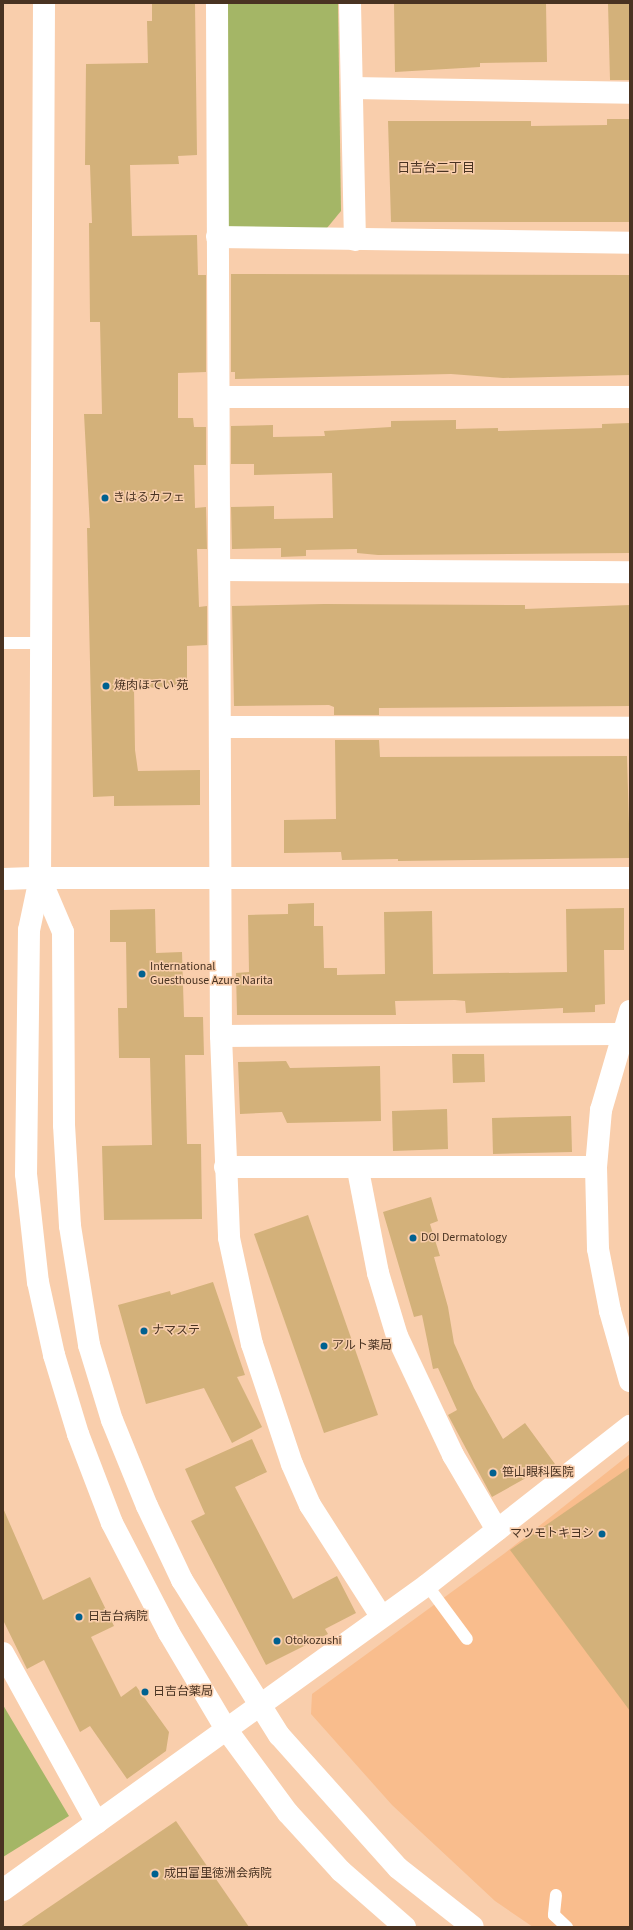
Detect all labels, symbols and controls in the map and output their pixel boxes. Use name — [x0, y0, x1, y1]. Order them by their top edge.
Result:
district label: 日吉台二丁目 — [397, 160, 475, 176]
place label: きはるカフェ — [113, 491, 185, 505]
marker: きはるカフェ — [100, 493, 110, 503]
place label: 焼肉ほてい 苑 — [114, 679, 188, 693]
marker: 焼肉ほてい 苑 — [101, 681, 111, 691]
place label: International Guesthouse Azure Narita — [150, 960, 273, 988]
marker: International Guesthouse Azure Narita — [137, 969, 147, 979]
place label: DOI Dermatology — [421, 1231, 507, 1245]
marker: DOI Dermatology — [408, 1233, 418, 1243]
place label: ナマステ — [152, 1324, 200, 1338]
marker: ナマステ — [139, 1326, 149, 1336]
place label: アルト薬局 — [332, 1339, 392, 1353]
marker: アルト薬局 — [319, 1341, 329, 1351]
place label: 笹山眼科医院 — [502, 1466, 574, 1480]
marker: 笹山眼科医院 — [487, 1467, 499, 1479]
place label: マツモトキヨシ — [510, 1527, 594, 1541]
marker: マツモトキヨシ — [597, 1529, 607, 1539]
place label: 日吉台病院 — [88, 1610, 148, 1624]
marker: 日吉台病院 — [73, 1611, 85, 1623]
place label: Otokozushi — [285, 1634, 342, 1648]
marker: Otokozushi — [272, 1636, 282, 1646]
place label: 日吉台薬局 — [153, 1685, 213, 1699]
marker: 日吉台薬局 — [140, 1687, 150, 1697]
place label: 成田富里徳洲会病院 — [164, 1867, 272, 1881]
marker: 成田富里徳洲会病院 — [149, 1868, 161, 1880]

